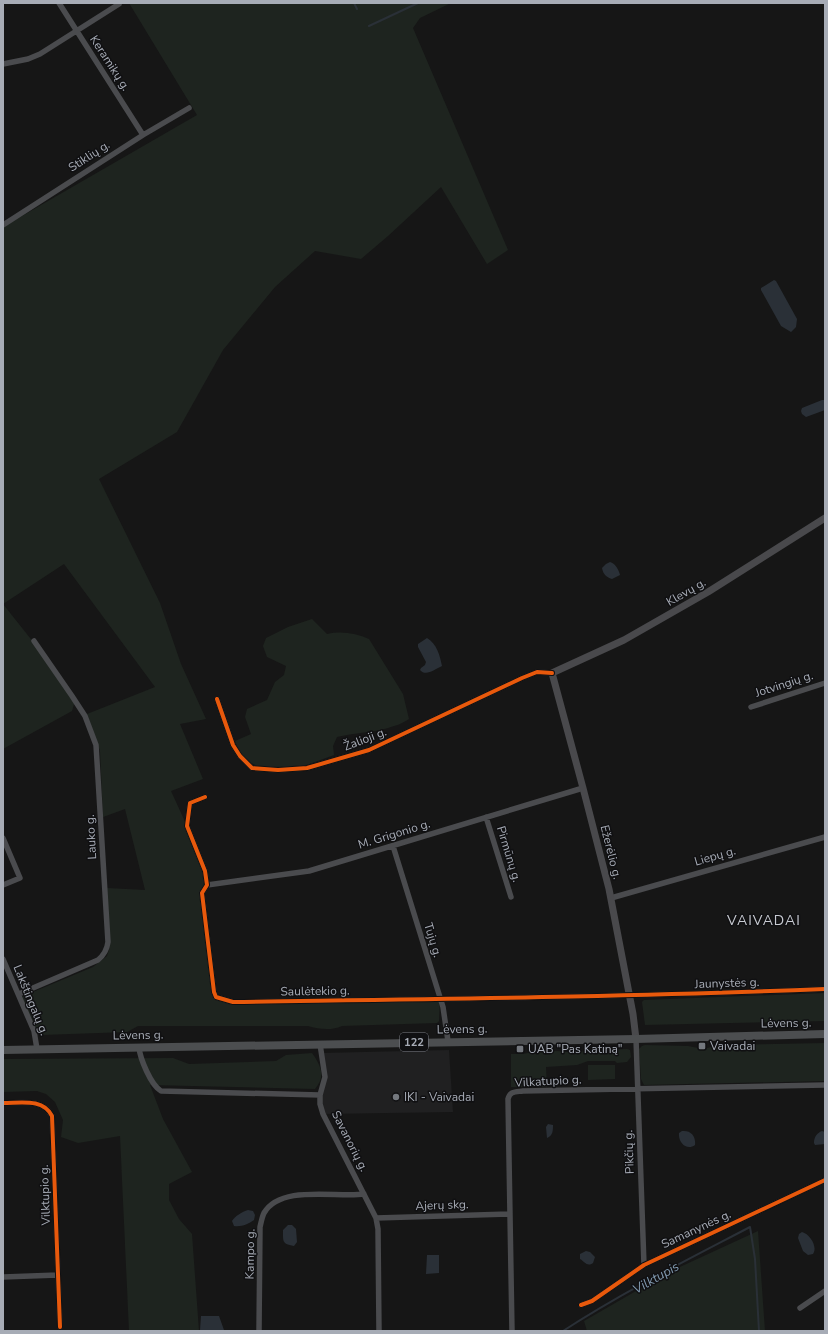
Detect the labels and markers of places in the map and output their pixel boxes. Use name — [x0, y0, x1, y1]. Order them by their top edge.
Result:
place label: Vaivadai — [709, 1038, 755, 1054]
place label: UAB "Pas Katiną" — [528, 1041, 623, 1057]
marker: Vaivadai — [697, 1041, 707, 1051]
marker: UAB "Pas Katiną" — [515, 1044, 525, 1054]
place label: IKI - Vaivadai — [404, 1089, 474, 1105]
marker: IKI - Vaivadai — [391, 1092, 401, 1102]

